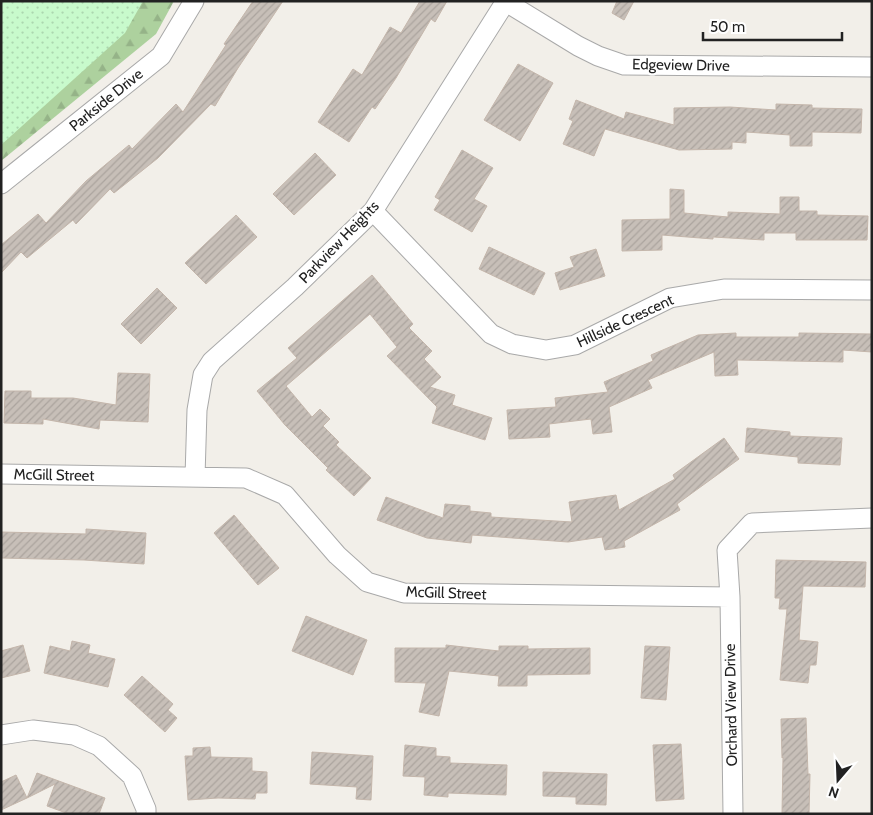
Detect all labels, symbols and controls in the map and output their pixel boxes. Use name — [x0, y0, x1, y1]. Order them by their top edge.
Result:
scale bar — [703, 10, 842, 42]
text: 50 m — [710, 18, 745, 36]
street label: Edgeview Drive — [632, 55, 730, 75]
street label: Parkside Drive — [66, 65, 147, 135]
street label: Parkview Heights — [295, 197, 383, 287]
street label: Hillside Crescent — [574, 291, 676, 351]
street label: McGill Street — [13, 465, 95, 485]
street label: McGill Street — [405, 583, 487, 603]
street label: Orchard View Drive — [721, 643, 741, 767]
north arrow — [813, 755, 863, 805]
text: N — [826, 782, 841, 802]

